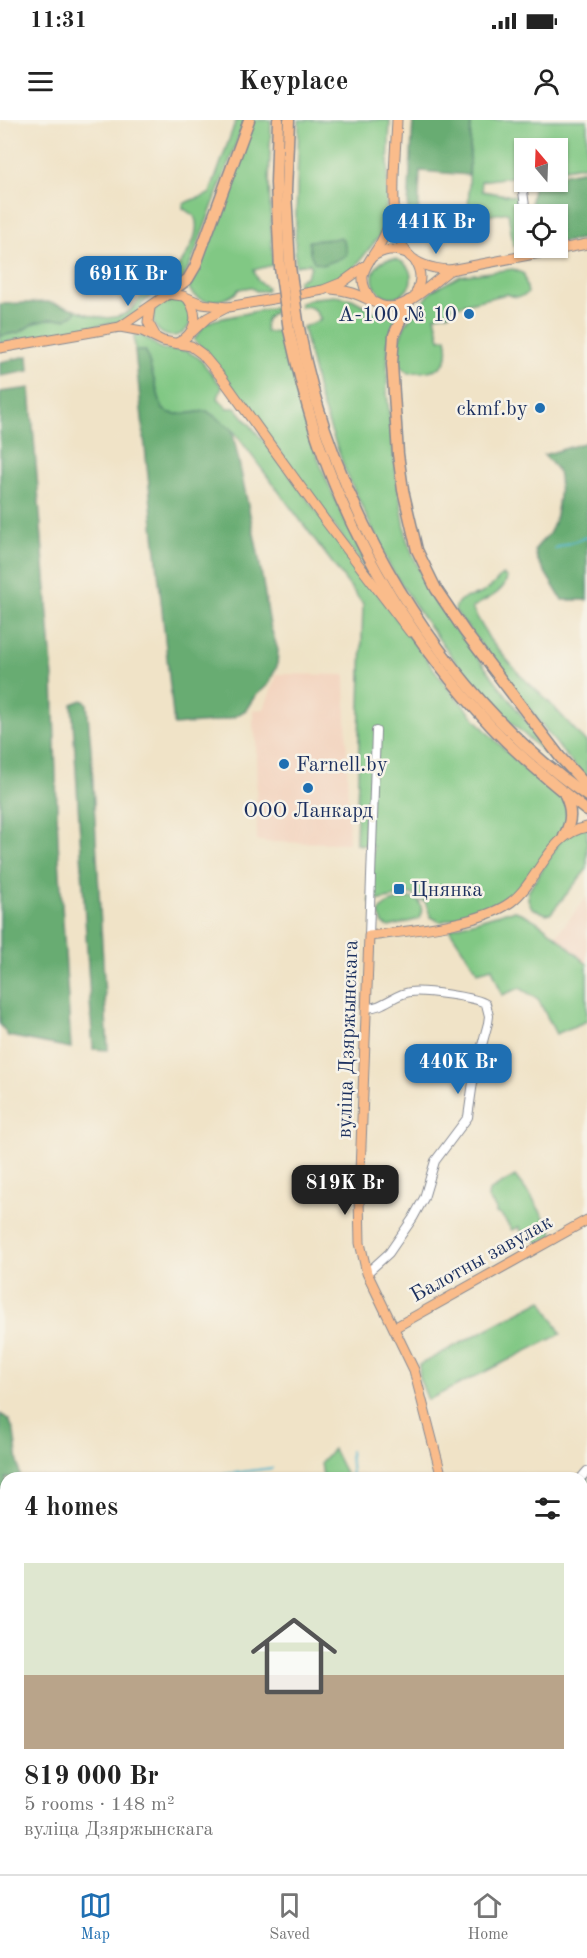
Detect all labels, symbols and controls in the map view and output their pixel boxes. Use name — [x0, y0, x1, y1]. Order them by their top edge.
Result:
text: 11:31 — [30, 10, 87, 32]
icon: menu — [24, 65, 57, 98]
icon: person — [530, 65, 563, 98]
text: Keyplace — [239, 68, 348, 95]
north arrow — [514, 138, 568, 192]
map controls — [514, 138, 568, 258]
pin: 441K Br — [381, 204, 491, 255]
button: locate — [514, 204, 568, 258]
text: 441K Br — [397, 213, 475, 233]
pin: 691K Br — [73, 256, 183, 307]
text: 691K Br — [89, 265, 167, 285]
place label: А-100 № 10 — [338, 305, 457, 326]
marker: А-100 № 10 — [462, 307, 476, 321]
place label: ckmf.by — [457, 399, 528, 420]
marker: ckmf.by — [533, 401, 547, 415]
place label: Farnell.by — [296, 755, 388, 776]
marker: Farnell.by — [277, 757, 291, 771]
marker: ООО Ланкард — [301, 781, 315, 795]
place label: ООО Ланкард — [243, 801, 374, 822]
place label: Цнянка — [411, 880, 483, 901]
marker: Цнянка — [392, 882, 406, 896]
street label: вуліца Дзяржынскага — [335, 939, 362, 1139]
pin: 440K Br — [403, 1044, 513, 1095]
text: 440K Br — [419, 1053, 497, 1073]
pin: 819K Br — [290, 1165, 400, 1216]
text: 819K Br — [306, 1174, 384, 1194]
street label: Балотны завулак — [407, 1212, 556, 1307]
icon: filters — [531, 1492, 564, 1525]
text: 4 homes — [24, 1495, 118, 1521]
icon: home — [240, 1602, 348, 1710]
text: 819 000 Br — [24, 1764, 159, 1790]
text: 5 rooms · 148 m² — [24, 1795, 174, 1815]
text: вуліца Дзяржынскага — [24, 1820, 213, 1840]
tab: Map — [79, 1889, 112, 1945]
tab: Saved — [269, 1889, 310, 1945]
tab: Home — [468, 1889, 508, 1945]

